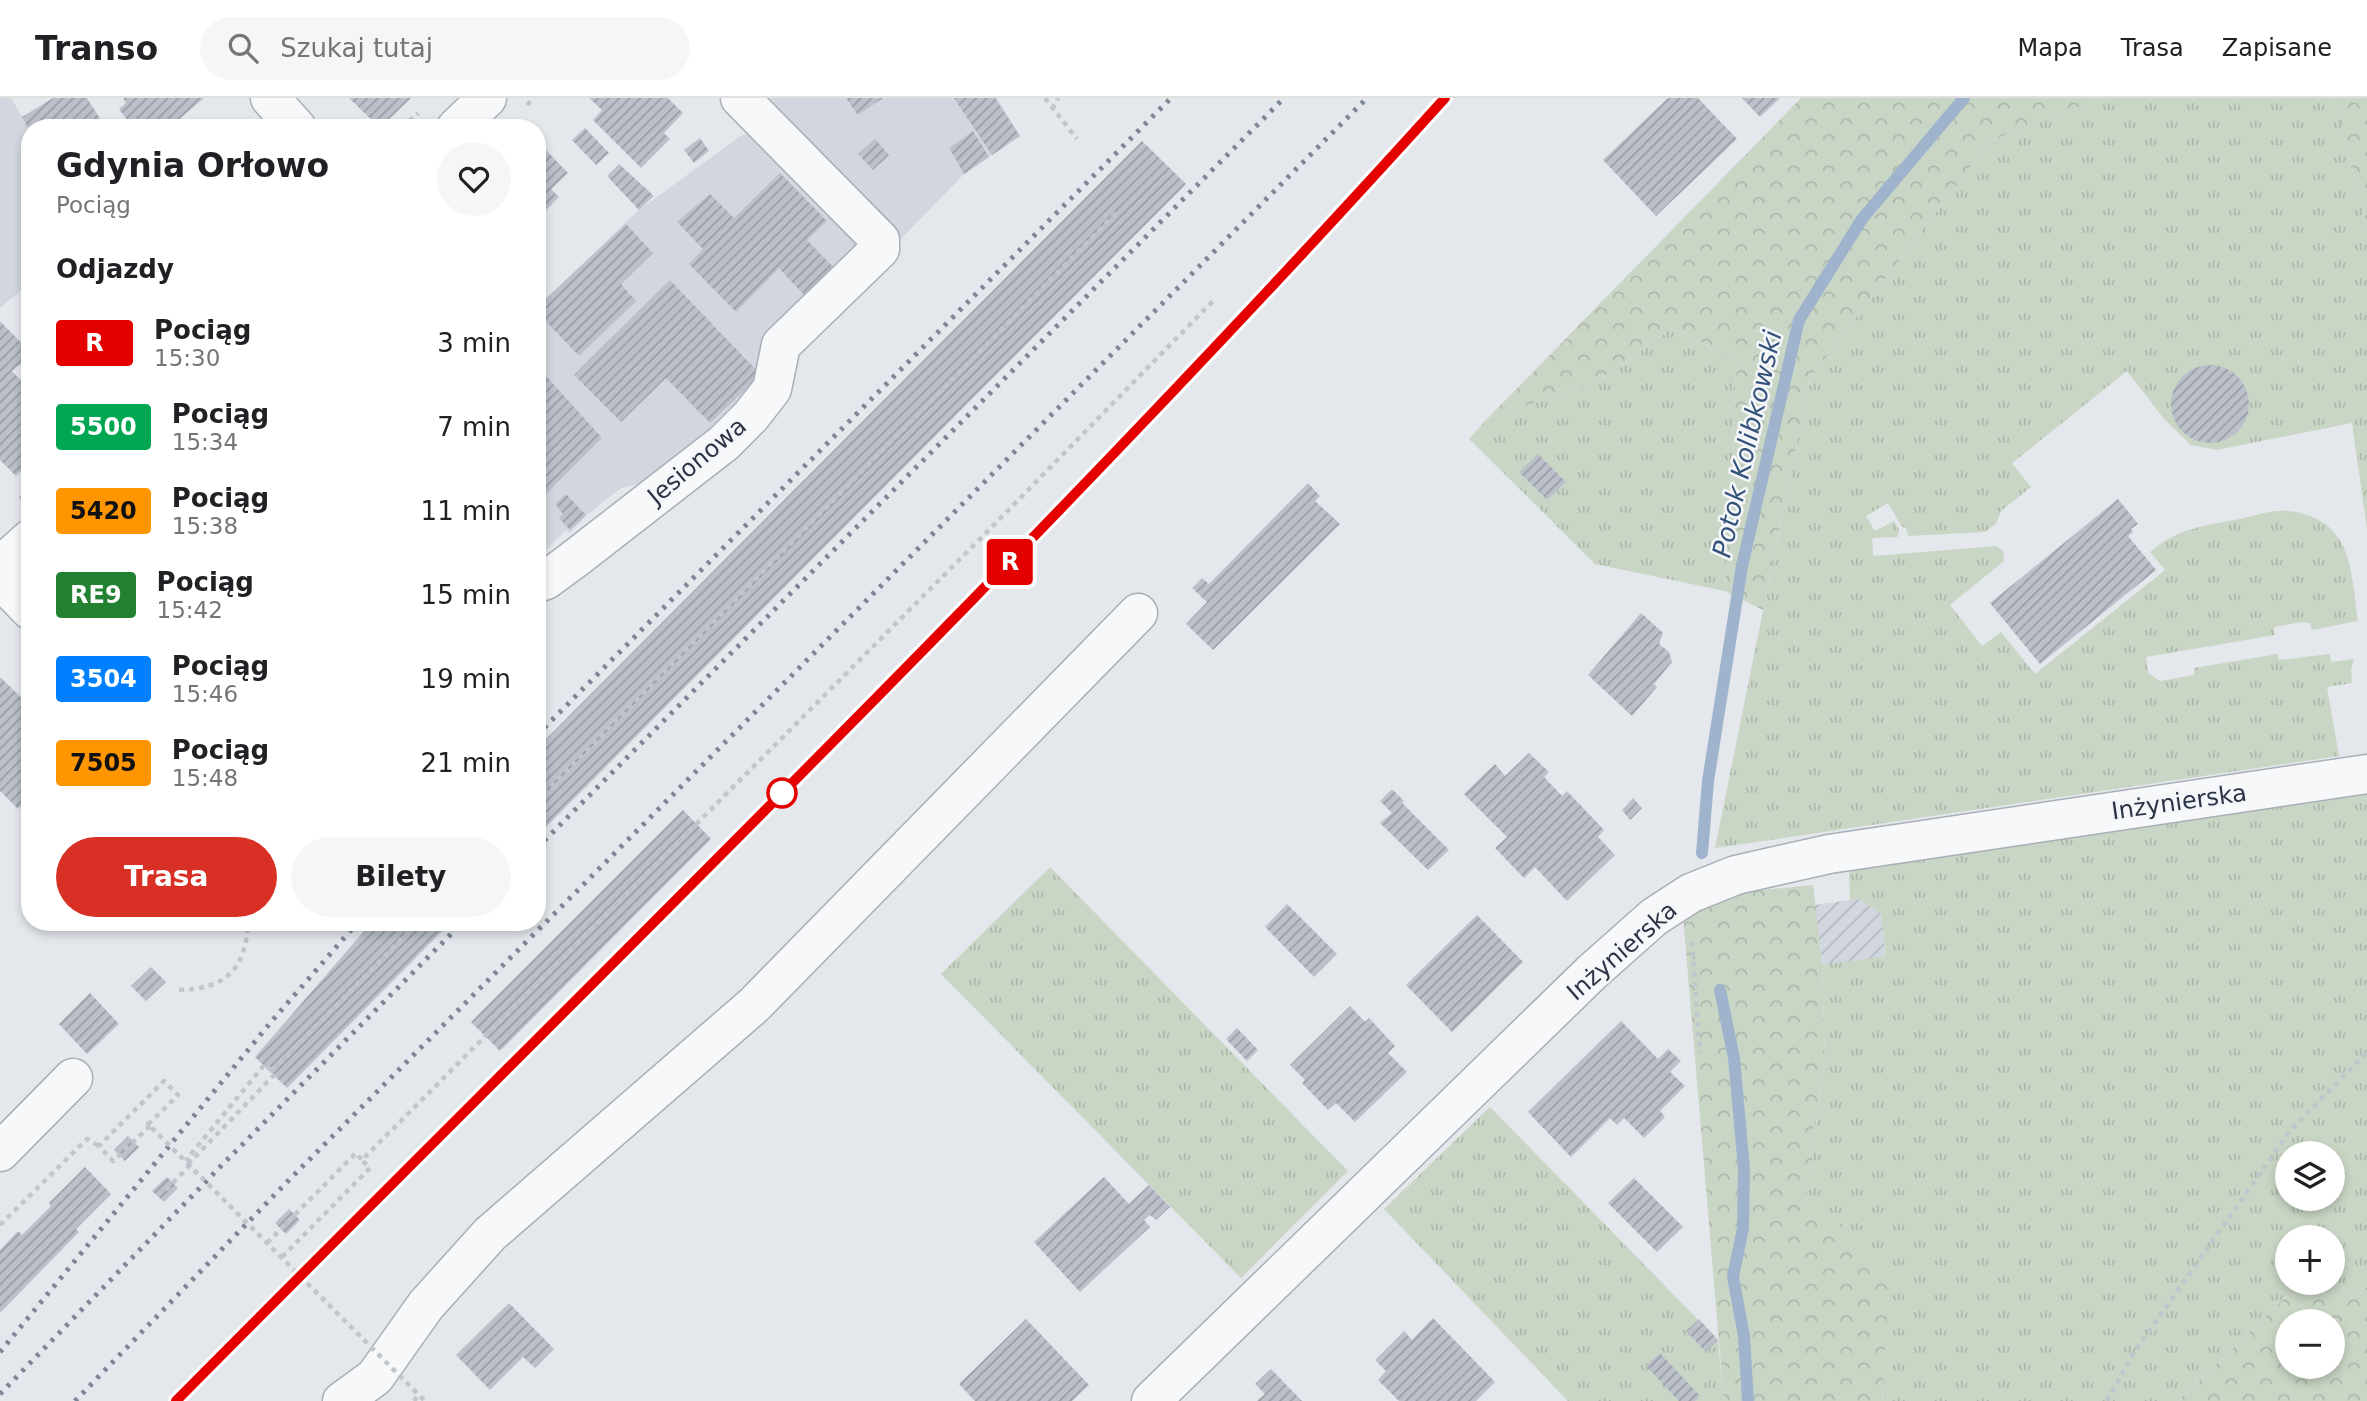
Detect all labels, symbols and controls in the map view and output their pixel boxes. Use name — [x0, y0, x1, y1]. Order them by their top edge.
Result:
search box — [200, 17, 690, 80]
text: Transo — [35, 29, 158, 68]
icon: search — [224, 29, 262, 67]
text: Szukaj tutaj — [280, 33, 433, 63]
text: Mapa — [2017, 34, 2083, 62]
text: Trasa — [2121, 34, 2184, 62]
text: Zapisane — [2222, 34, 2332, 62]
button: heart — [437, 142, 511, 216]
text: Gdynia Orłowo — [56, 146, 329, 185]
text: Pociąg — [56, 192, 131, 218]
text: Odjazdy — [56, 254, 174, 284]
text: Pociąg — [154, 315, 251, 345]
water label: Potok Kolibkowski — [1706, 327, 1788, 560]
text: 3 min — [437, 328, 511, 358]
text: R — [85, 329, 104, 357]
text: 15:30 — [154, 345, 220, 371]
text: Pociąg — [172, 399, 269, 429]
text: 7 min — [437, 412, 511, 442]
street label: Jesionowa — [641, 412, 752, 512]
text: 5500 — [70, 413, 137, 441]
text: 15:34 — [172, 429, 238, 455]
text: Pociąg — [172, 483, 269, 513]
text: 11 min — [421, 496, 511, 526]
text: 5420 — [70, 497, 137, 525]
text: 15:38 — [172, 513, 238, 539]
line badge: R — [987, 539, 1033, 585]
text: R — [1001, 548, 1019, 576]
text: Pociąg — [157, 567, 254, 597]
text: 15 min — [421, 580, 511, 610]
text: RE9 — [70, 581, 122, 609]
text: 15:42 — [157, 597, 223, 623]
text: Pociąg — [172, 651, 269, 681]
text: 19 min — [421, 664, 511, 694]
text: 3504 — [70, 665, 137, 693]
text: 15:46 — [172, 681, 238, 707]
text: Pociąg — [172, 735, 269, 765]
text: 21 min — [421, 748, 511, 778]
text: 7505 — [70, 749, 137, 777]
text: 15:48 — [172, 765, 238, 791]
unlabelled marker — [767, 778, 797, 808]
street label: Inżynierska — [2110, 779, 2248, 825]
button: Trasa — [56, 837, 277, 917]
button: Bilety — [291, 837, 511, 917]
street label: Inżynierska — [1561, 896, 1683, 1006]
map controls — [2275, 1141, 2345, 1379]
button: layers — [2275, 1141, 2345, 1211]
button: + — [2275, 1225, 2345, 1295]
button: − — [2275, 1309, 2345, 1379]

